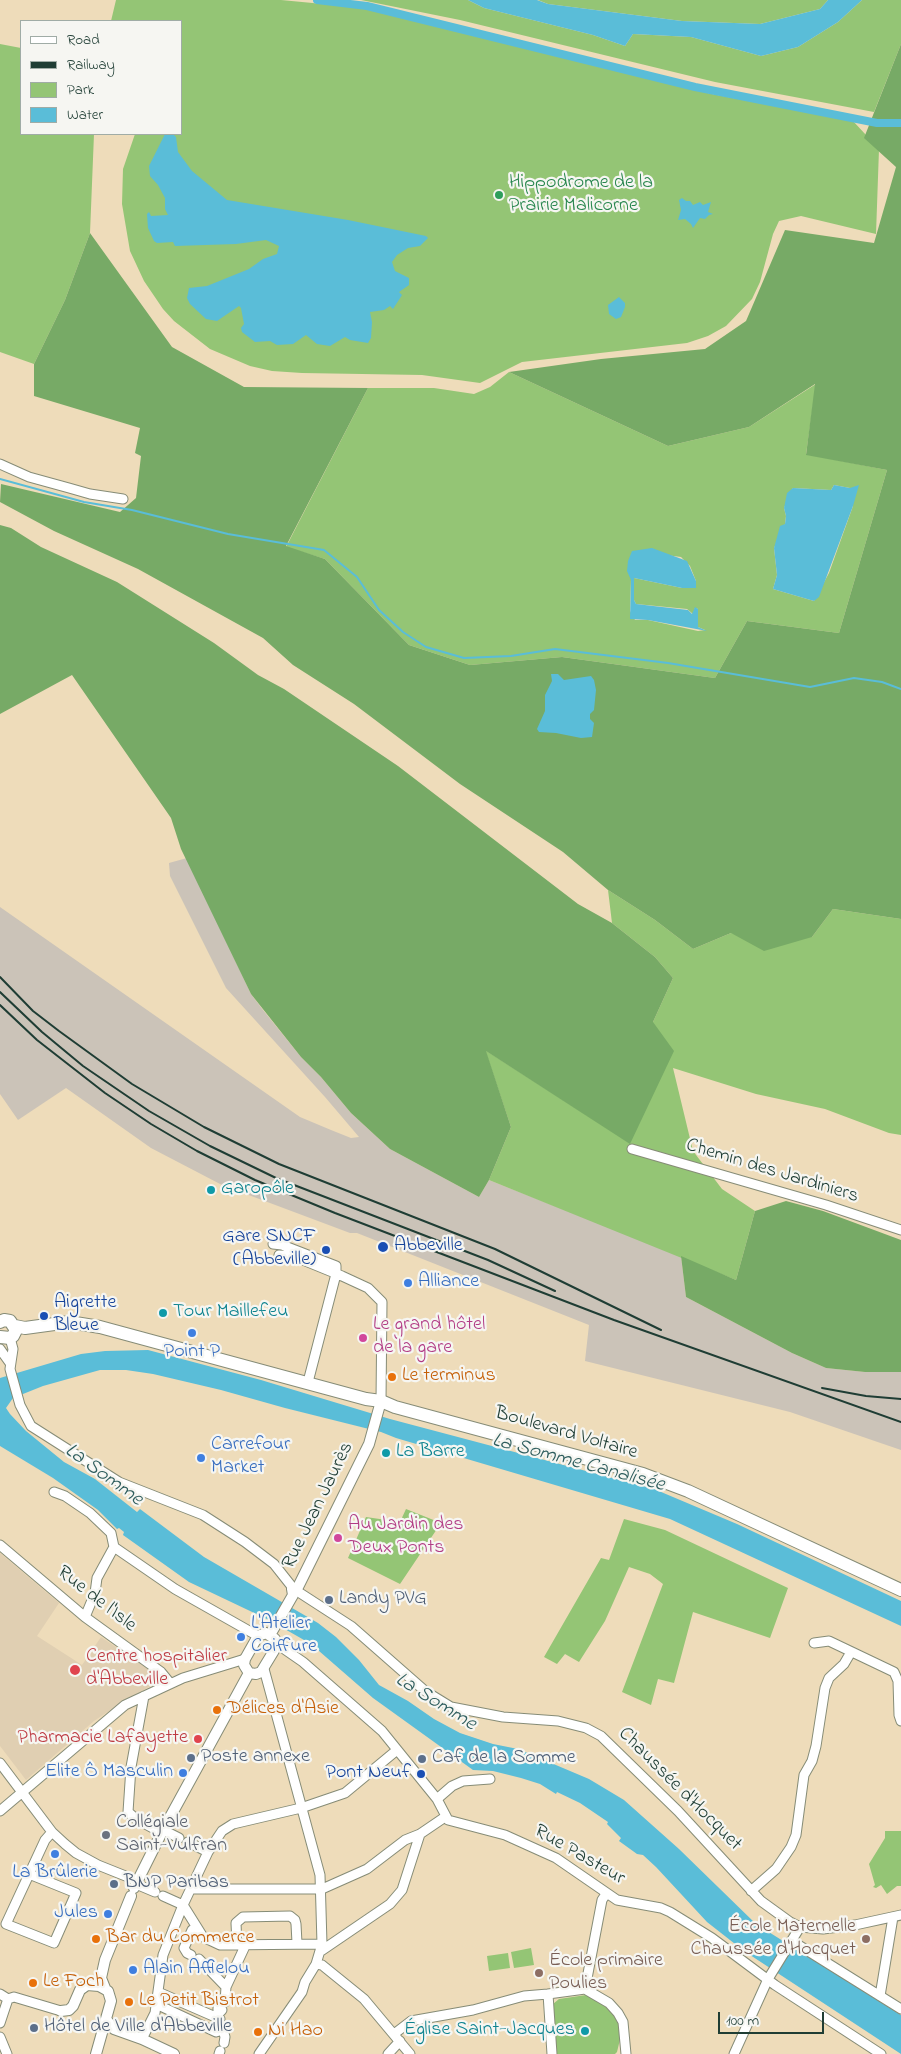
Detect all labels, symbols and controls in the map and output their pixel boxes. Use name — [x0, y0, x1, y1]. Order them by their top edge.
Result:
legend — [20, 20, 182, 135]
text: Road — [67, 29, 100, 51]
text: Railway — [67, 54, 115, 76]
text: Park — [67, 79, 94, 101]
text: Water — [67, 104, 103, 126]
place label: Hippodrome de la Prairie Malicorne — [509, 172, 653, 219]
marker: Hippodrome de la Prairie Malicorne — [493, 189, 505, 201]
street label: Chemin des Jardiniers — [683, 1134, 861, 1210]
place label: Garopôle — [221, 1178, 294, 1202]
marker: Garopôle — [205, 1184, 217, 1196]
place label: Gare SNCF (Abbeville) — [222, 1226, 316, 1273]
place label: Abbeville — [394, 1235, 463, 1259]
marker: Abbeville — [376, 1240, 390, 1254]
marker: Gare SNCF (Abbeville) — [320, 1244, 332, 1256]
place label: Alliance — [418, 1271, 479, 1295]
marker: Alliance — [402, 1277, 414, 1289]
place label: Aigrette Bleue — [54, 1292, 116, 1339]
place label: Tour Maillefeu — [173, 1301, 288, 1325]
marker: Tour Maillefeu — [157, 1307, 169, 1319]
marker: Aigrette Bleue — [38, 1310, 50, 1322]
place label: Le grand hôtel de la gare — [373, 1314, 485, 1361]
marker: Point P — [186, 1327, 198, 1339]
marker: Le grand hôtel de la gare — [357, 1332, 369, 1344]
place label: Point P — [164, 1341, 220, 1365]
place label: Le terminus — [402, 1365, 496, 1389]
marker: Le terminus — [386, 1371, 398, 1383]
street label: Boulevard Voltaire — [492, 1402, 640, 1466]
water label: La Somme Canalisée — [489, 1429, 667, 1499]
place label: Carrefour Market — [211, 1434, 290, 1481]
water label: La Somme — [59, 1439, 147, 1513]
street label: Rue Jean Jaurès — [278, 1439, 360, 1573]
place label: La Barre — [396, 1441, 465, 1465]
marker: La Barre — [380, 1447, 392, 1459]
marker: Carrefour Market — [195, 1452, 207, 1464]
place label: Au Jardin des Deux Ponts — [348, 1514, 464, 1561]
marker: Au Jardin des Deux Ponts — [332, 1532, 344, 1544]
street label: Rue de l'Isle — [51, 1562, 141, 1638]
place label: Landy PVG — [339, 1588, 427, 1612]
marker: Landy PVG — [323, 1594, 335, 1606]
place label: L'Atelier Coiffure — [251, 1613, 317, 1660]
marker: L'Atelier Coiffure — [235, 1631, 247, 1643]
place label: Centre hospitalier d'Abbeville — [86, 1646, 227, 1693]
marker: Centre hospitalier d'Abbeville — [68, 1663, 82, 1677]
water label: La Somme — [390, 1668, 480, 1738]
place label: Délices d'Asie — [227, 1698, 339, 1722]
marker: Délices d'Asie — [211, 1704, 223, 1716]
street label: Chaussée d'Hocquet — [612, 1723, 746, 1857]
place label: Pharmacie Lafayette — [18, 1727, 188, 1751]
marker: Pharmacie Lafayette — [192, 1733, 204, 1745]
place label: Poste annexe — [201, 1746, 310, 1770]
place label: Caf de la Somme — [432, 1747, 576, 1771]
marker: Poste annexe — [185, 1752, 197, 1764]
marker: Caf de la Somme — [416, 1753, 428, 1765]
place label: Elite Ô Masculin — [45, 1761, 173, 1785]
place label: Pont Neuf — [326, 1762, 411, 1786]
marker: Elite Ô Masculin — [177, 1767, 189, 1779]
marker: Pont Neuf — [415, 1768, 427, 1780]
place label: Collégiale Saint-Vulfran — [116, 1812, 227, 1859]
street label: Rue Pasteur — [529, 1820, 629, 1892]
marker: Collégiale Saint-Vulfran — [100, 1829, 112, 1841]
marker: La Brûlerie — [49, 1848, 61, 1860]
place label: La Brûlerie — [12, 1862, 98, 1886]
place label: BNP Paribas — [124, 1872, 229, 1896]
marker: BNP Paribas — [108, 1878, 120, 1890]
place label: Jules — [54, 1902, 98, 1926]
marker: Jules — [102, 1908, 114, 1920]
place label: École Maternelle Chaussée d'Hocquet — [690, 1916, 856, 1963]
place label: Bar du Commerce — [106, 1927, 254, 1951]
marker: Bar du Commerce — [90, 1933, 102, 1945]
marker: École Maternelle Chaussée d'Hocquet — [860, 1933, 872, 1945]
place label: École primaire Poulies — [549, 1950, 663, 1997]
place label: Alain Afflelou — [143, 1958, 250, 1982]
marker: Alain Afflelou — [127, 1964, 139, 1976]
marker: École primaire Poulies — [533, 1967, 545, 1979]
place label: Le Foch — [43, 1971, 104, 1995]
marker: Le Foch — [27, 1977, 39, 1989]
place label: Le Petit Bistrot — [139, 1990, 259, 2014]
marker: Le Petit Bistrot — [123, 1996, 135, 2008]
scale bar — [721, 2002, 827, 2034]
text: 100 m — [726, 2010, 759, 2032]
place label: Hôtel de Ville d'Abbeville — [44, 2016, 232, 2040]
place label: Église Saint-Jacques — [404, 2019, 575, 2043]
place label: Ni Hao — [268, 2020, 323, 2044]
marker: Hôtel de Ville d'Abbeville — [28, 2022, 40, 2034]
marker: Église Saint-Jacques — [579, 2025, 591, 2037]
marker: Ni Hao — [252, 2026, 264, 2038]

